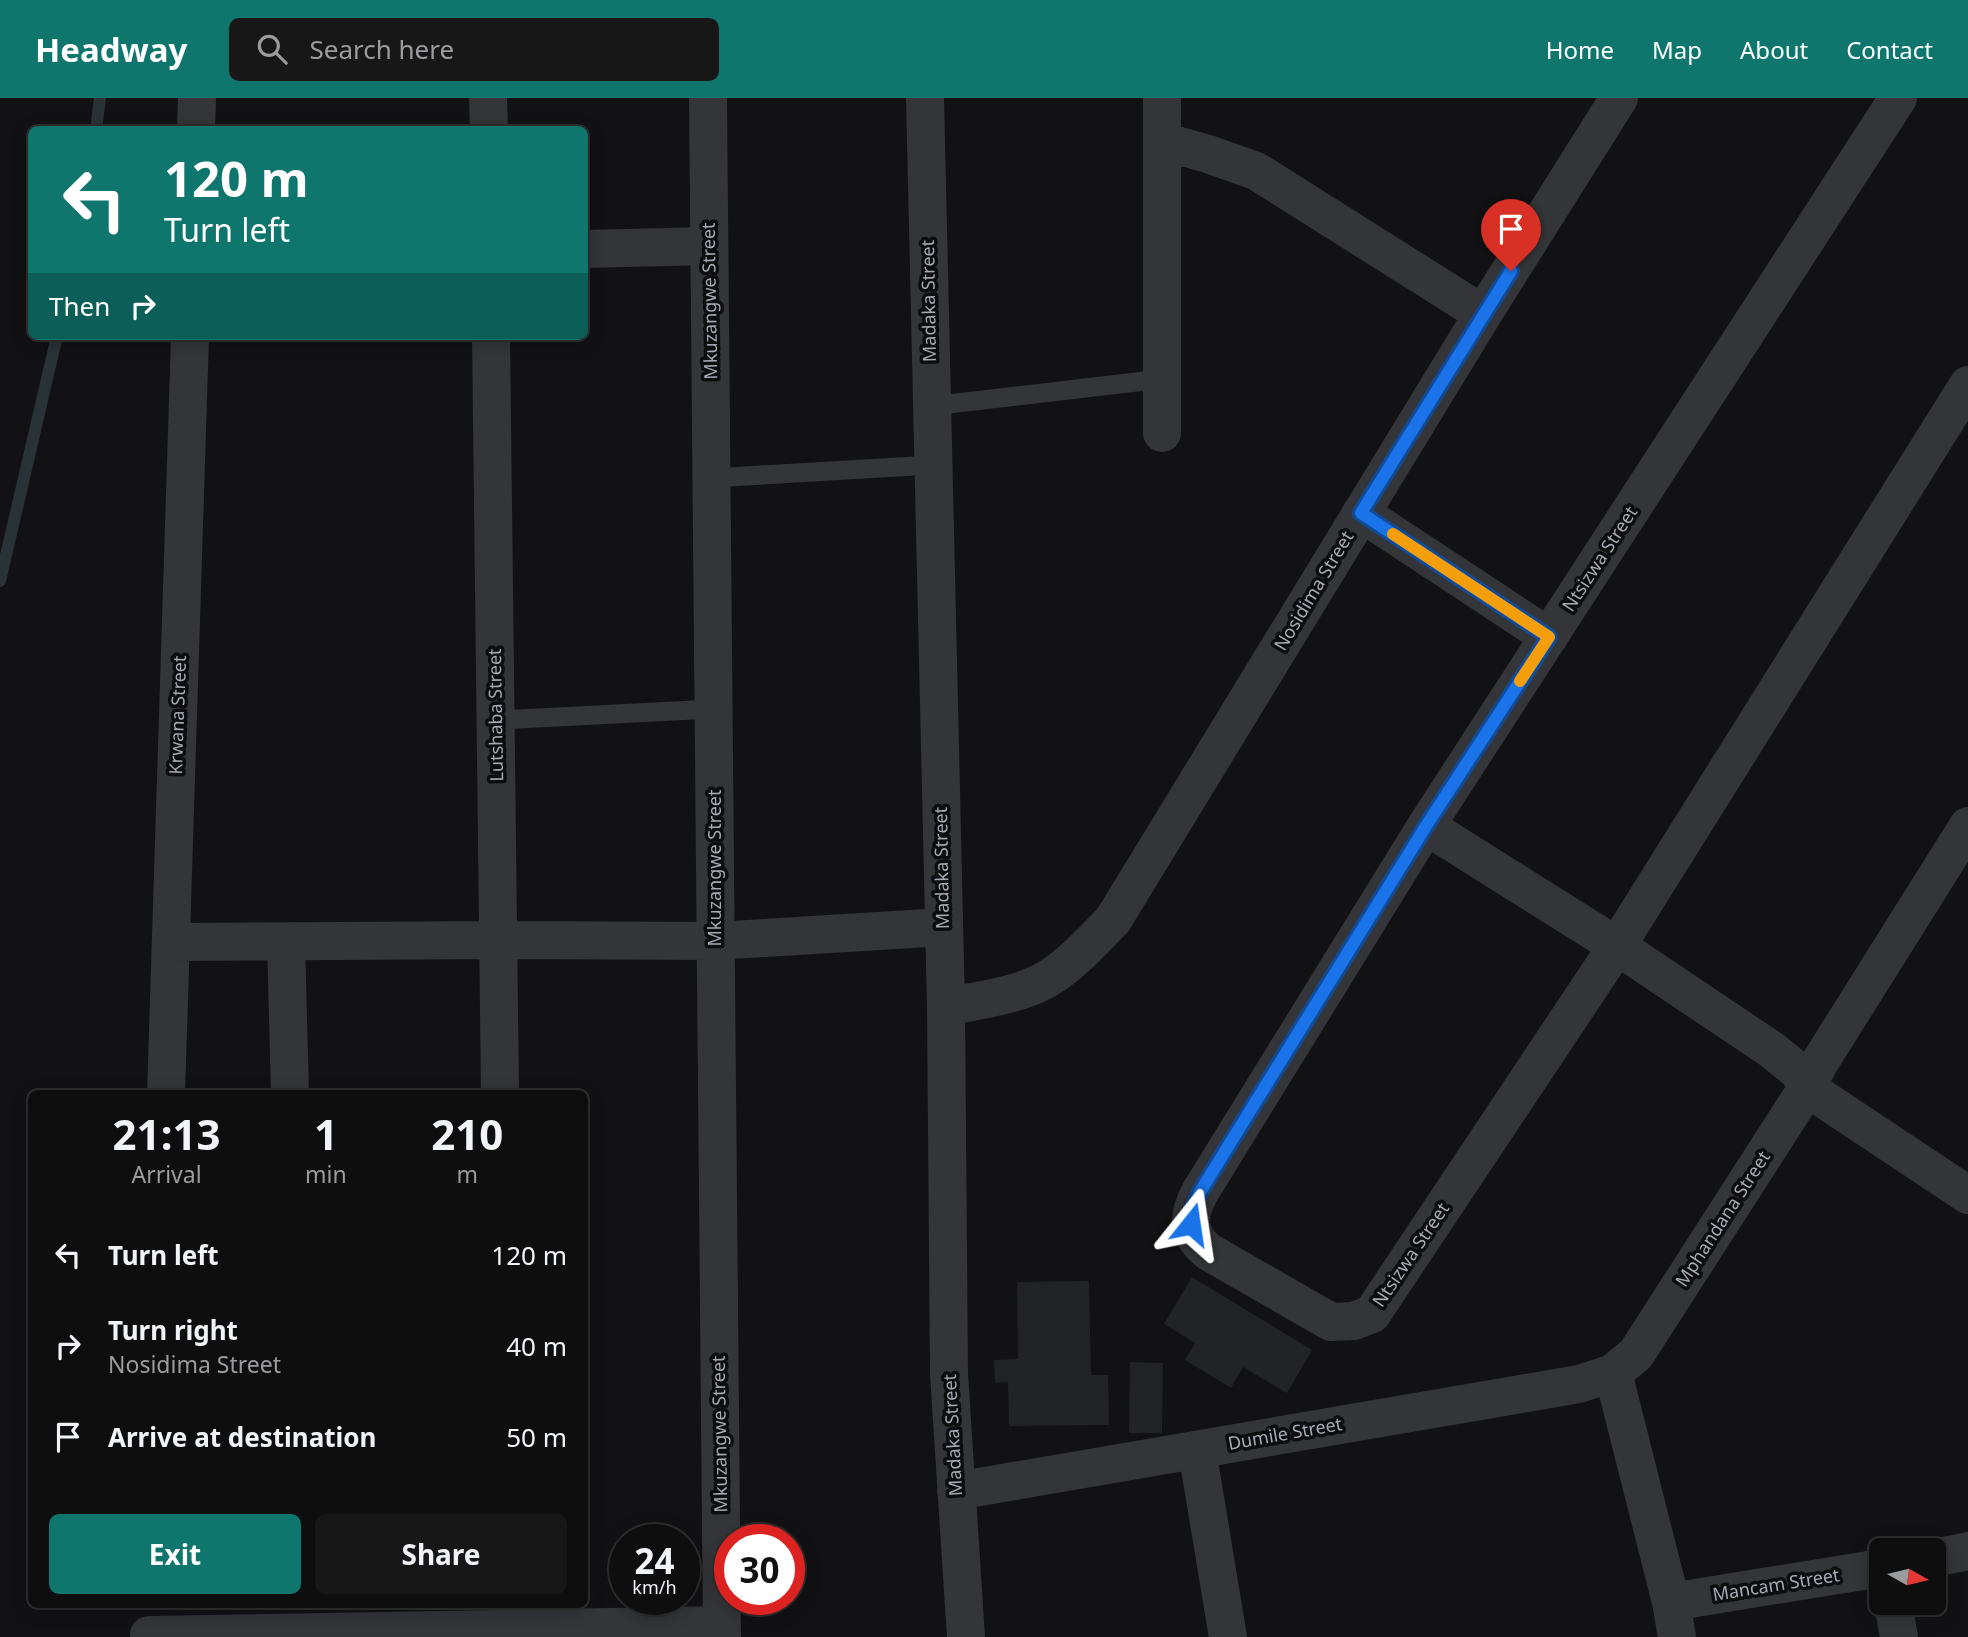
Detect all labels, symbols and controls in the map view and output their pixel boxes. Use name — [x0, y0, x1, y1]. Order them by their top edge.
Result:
search box — [229, 18, 719, 81]
text: Headway — [35, 27, 187, 72]
icon: search — [253, 30, 291, 68]
text: Search here — [309, 31, 454, 67]
text: Home — [1546, 33, 1614, 66]
text: Map — [1652, 33, 1702, 66]
text: About — [1740, 33, 1808, 66]
text: Contact — [1846, 33, 1933, 66]
text: 120 m — [164, 145, 309, 211]
icon: left — [49, 154, 140, 245]
pin — [1481, 199, 1541, 271]
text: Turn left — [164, 208, 290, 251]
icon: arrive — [1492, 210, 1530, 248]
street label: Mkuzangwe Street — [696, 222, 722, 380]
street label: Madaka Street — [915, 239, 941, 362]
icon: right — [124, 287, 162, 325]
text: Then — [49, 288, 110, 324]
street label: Ntsizwa Street — [1556, 501, 1642, 616]
street label: Nosidima Street — [1268, 526, 1359, 655]
street label: Lutshaba Street — [482, 648, 508, 782]
street label: Krwana Street — [163, 655, 191, 775]
street label: Mkuzangwe Street — [702, 789, 726, 947]
street label: Madaka Street — [928, 806, 954, 929]
text: 21:13 — [113, 1105, 220, 1162]
text: 1 — [314, 1105, 338, 1162]
text: 210 — [431, 1105, 503, 1162]
street label: Mphandana Street — [1669, 1146, 1775, 1291]
text: Arrival — [131, 1158, 202, 1190]
text: min — [305, 1158, 347, 1190]
text: m — [457, 1158, 478, 1190]
position arrow — [1154, 1187, 1228, 1261]
street label: Ntsizwa Street — [1366, 1197, 1454, 1311]
icon: left — [49, 1236, 87, 1274]
text: Turn left — [108, 1237, 219, 1273]
text: 120 m — [491, 1237, 567, 1273]
text: Turn right — [108, 1312, 238, 1348]
icon: right — [49, 1327, 87, 1365]
text: 40 m — [506, 1328, 567, 1364]
text: Nosidima Street — [108, 1348, 281, 1380]
street label: Mkuzangwe Street — [706, 1355, 732, 1513]
street label: Madaka Street — [937, 1373, 967, 1497]
street label: Dumile Street — [1226, 1411, 1344, 1455]
icon: arrive — [49, 1418, 87, 1456]
text: Arrive at destination — [108, 1419, 377, 1455]
text: 50 m — [506, 1419, 567, 1455]
button: Exit — [49, 1514, 301, 1594]
button: Share — [315, 1514, 567, 1594]
speed limit sign: 30 — [714, 1524, 805, 1615]
text: 24 — [634, 1537, 675, 1584]
north arrow — [1869, 1538, 1946, 1615]
map controls — [1869, 1538, 1946, 1615]
street label: Mancam Street — [1711, 1562, 1841, 1606]
text: km/h — [632, 1575, 677, 1599]

